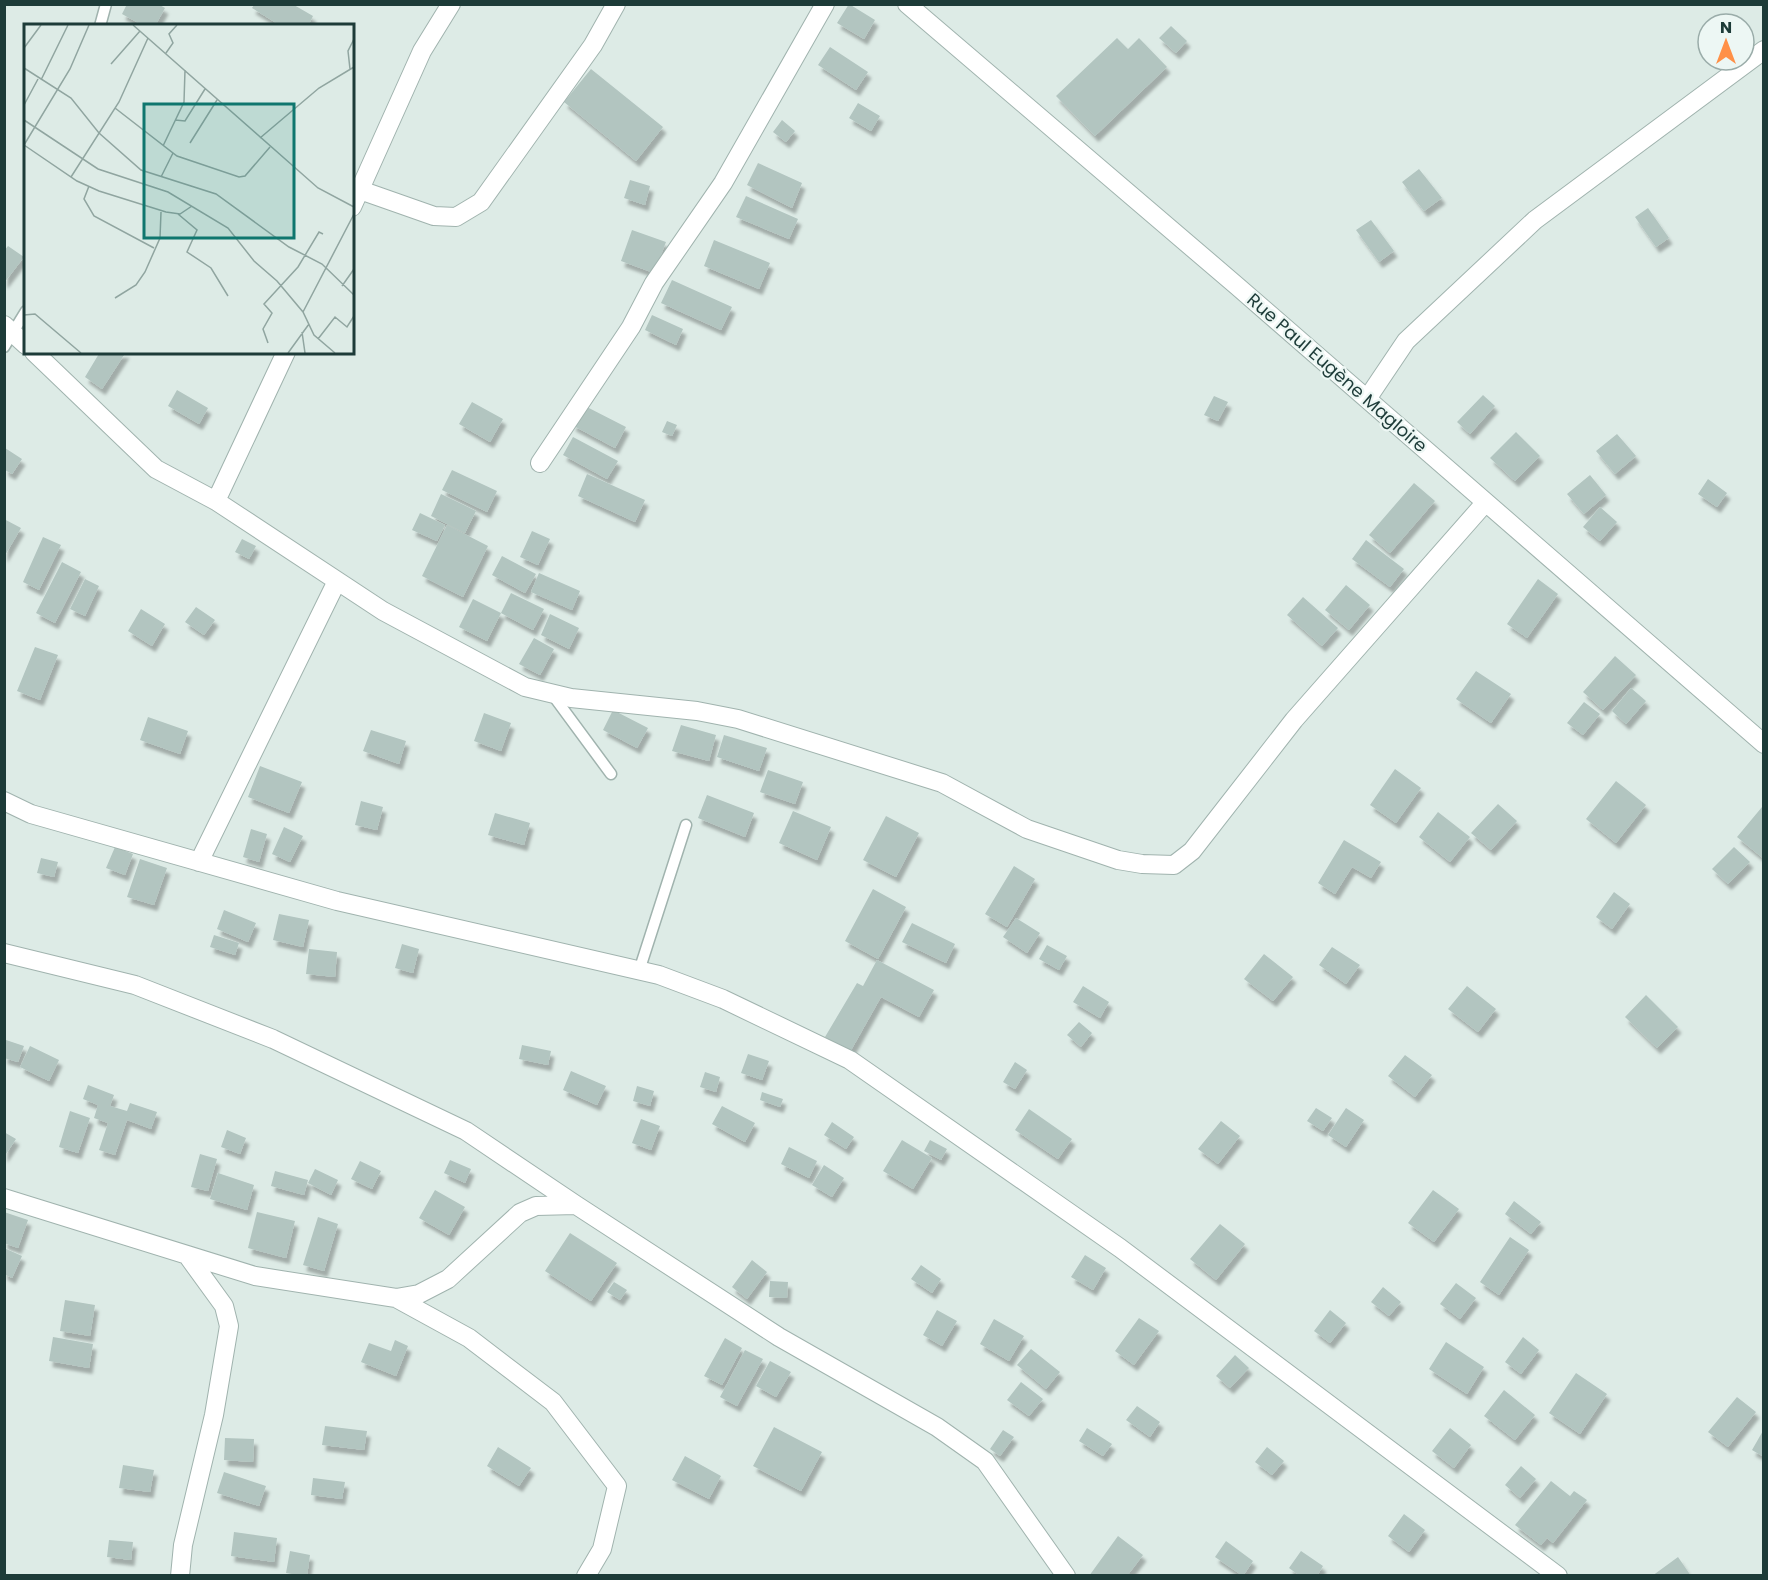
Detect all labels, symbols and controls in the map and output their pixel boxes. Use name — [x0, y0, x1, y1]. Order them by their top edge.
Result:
north arrow — [1696, 12, 1756, 72]
text: N — [1720, 16, 1732, 39]
inset map — [24, 24, 354, 354]
street label: Rue Paul Eugène Magloire — [1242, 287, 1433, 458]

